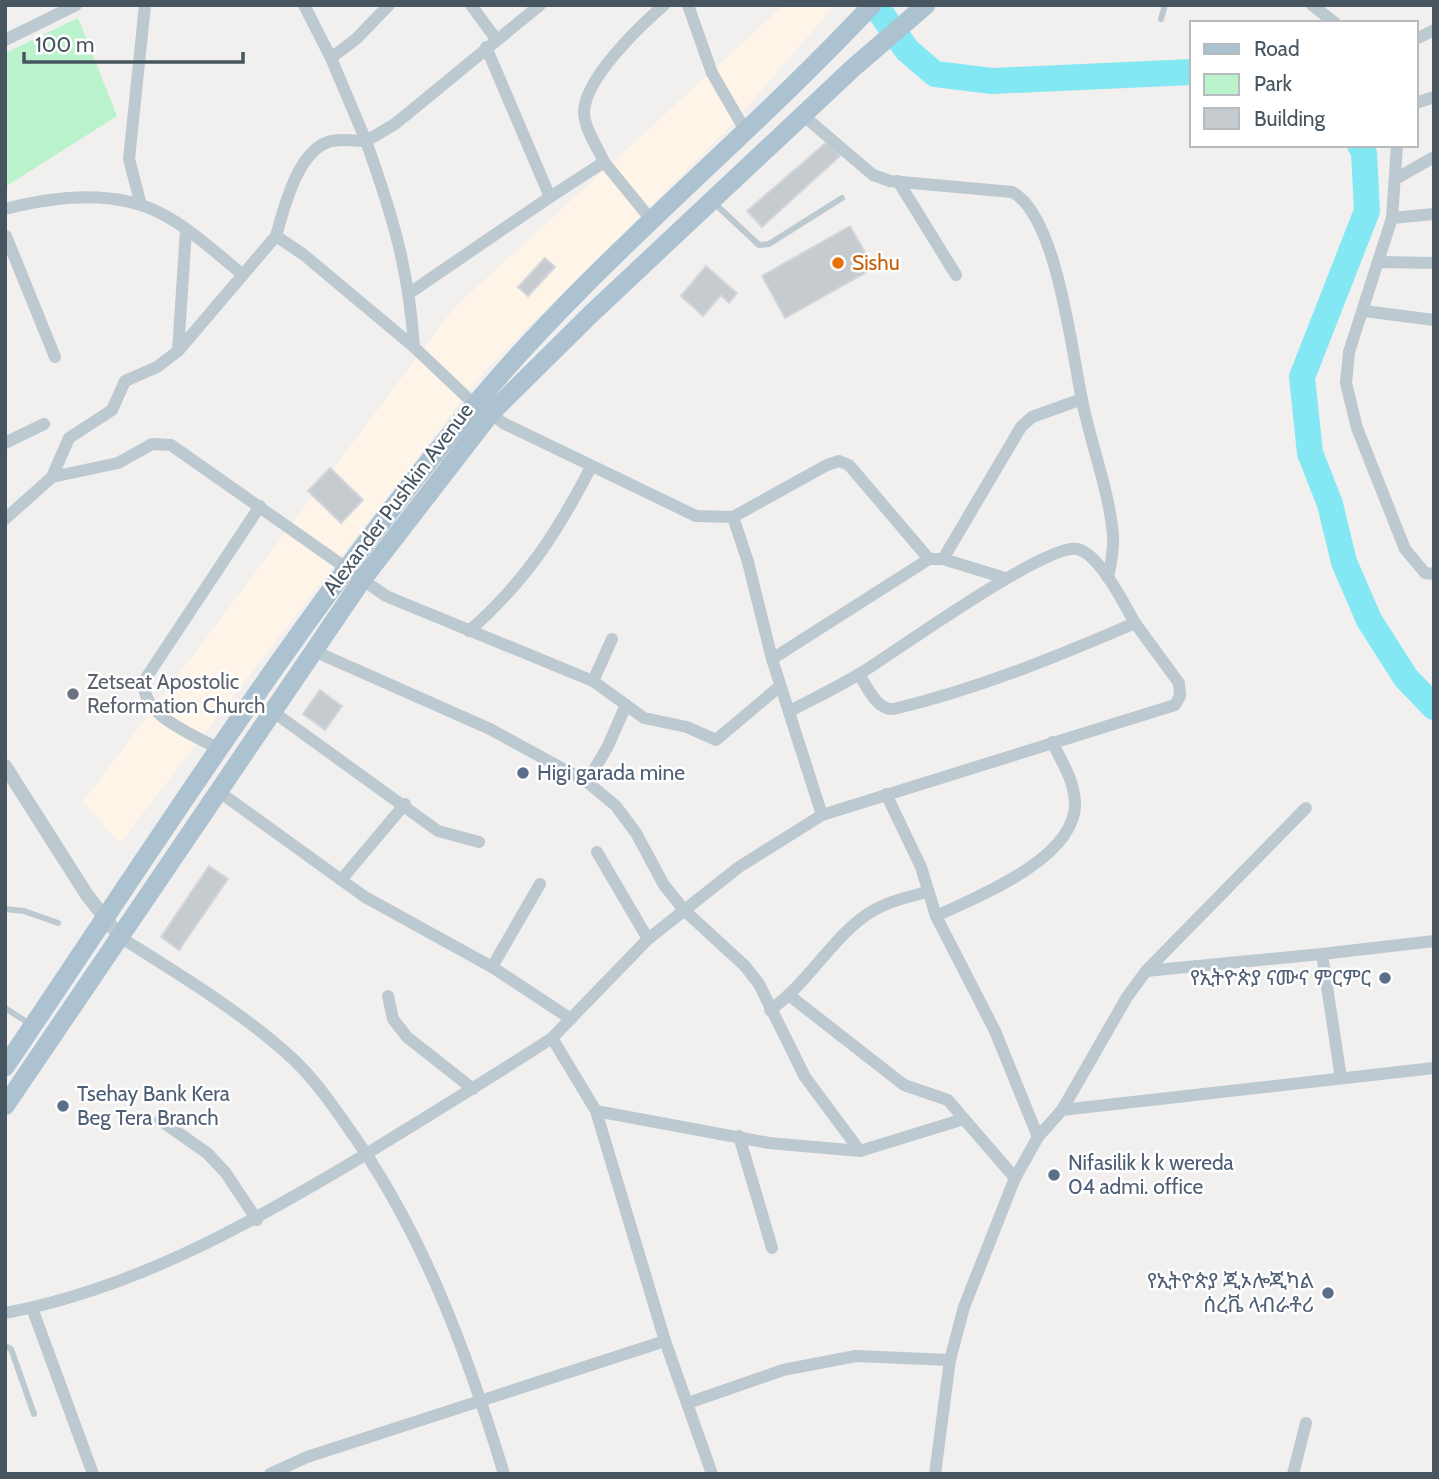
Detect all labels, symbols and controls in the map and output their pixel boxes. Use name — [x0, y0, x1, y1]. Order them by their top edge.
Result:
scale bar — [24, 21, 243, 65]
legend — [1190, 21, 1418, 147]
text: 100 m — [35, 32, 94, 57]
text: Road — [1254, 36, 1300, 61]
text: Park — [1254, 71, 1292, 96]
text: Building — [1254, 106, 1326, 131]
place label: Sishu — [852, 250, 900, 275]
marker: Sishu — [830, 255, 846, 271]
street label: Alexander Pushkin Avenue — [317, 398, 478, 600]
place label: Zetseat Apostolic Reformation Church — [87, 669, 265, 718]
marker: Zetseat Apostolic Reformation Church — [65, 686, 81, 702]
place label: Higi garada mine — [537, 760, 685, 785]
marker: Higi garada mine — [515, 765, 531, 781]
place label: የኢትዮጵያ ናሙና ምርምር — [1190, 965, 1371, 990]
marker: የኢትዮጵያ ናሙና ምርምር — [1377, 970, 1393, 986]
place label: Tsehay Bank Kera Beg Tera Branch — [77, 1081, 230, 1130]
marker: Tsehay Bank Kera Beg Tera Branch — [55, 1098, 71, 1114]
place label: Nifasilik k k wereda 04 admi. office — [1068, 1150, 1234, 1199]
marker: Nifasilik k k wereda 04 admi. office — [1046, 1167, 1062, 1183]
place label: የኢትዮጵያ ጂኦሎጂካል ሰረቬ ላብራቶሪ — [1147, 1268, 1314, 1317]
marker: የኢትዮጵያ ጂኦሎጂካል ሰረቬ ላብራቶሪ — [1320, 1285, 1336, 1301]

